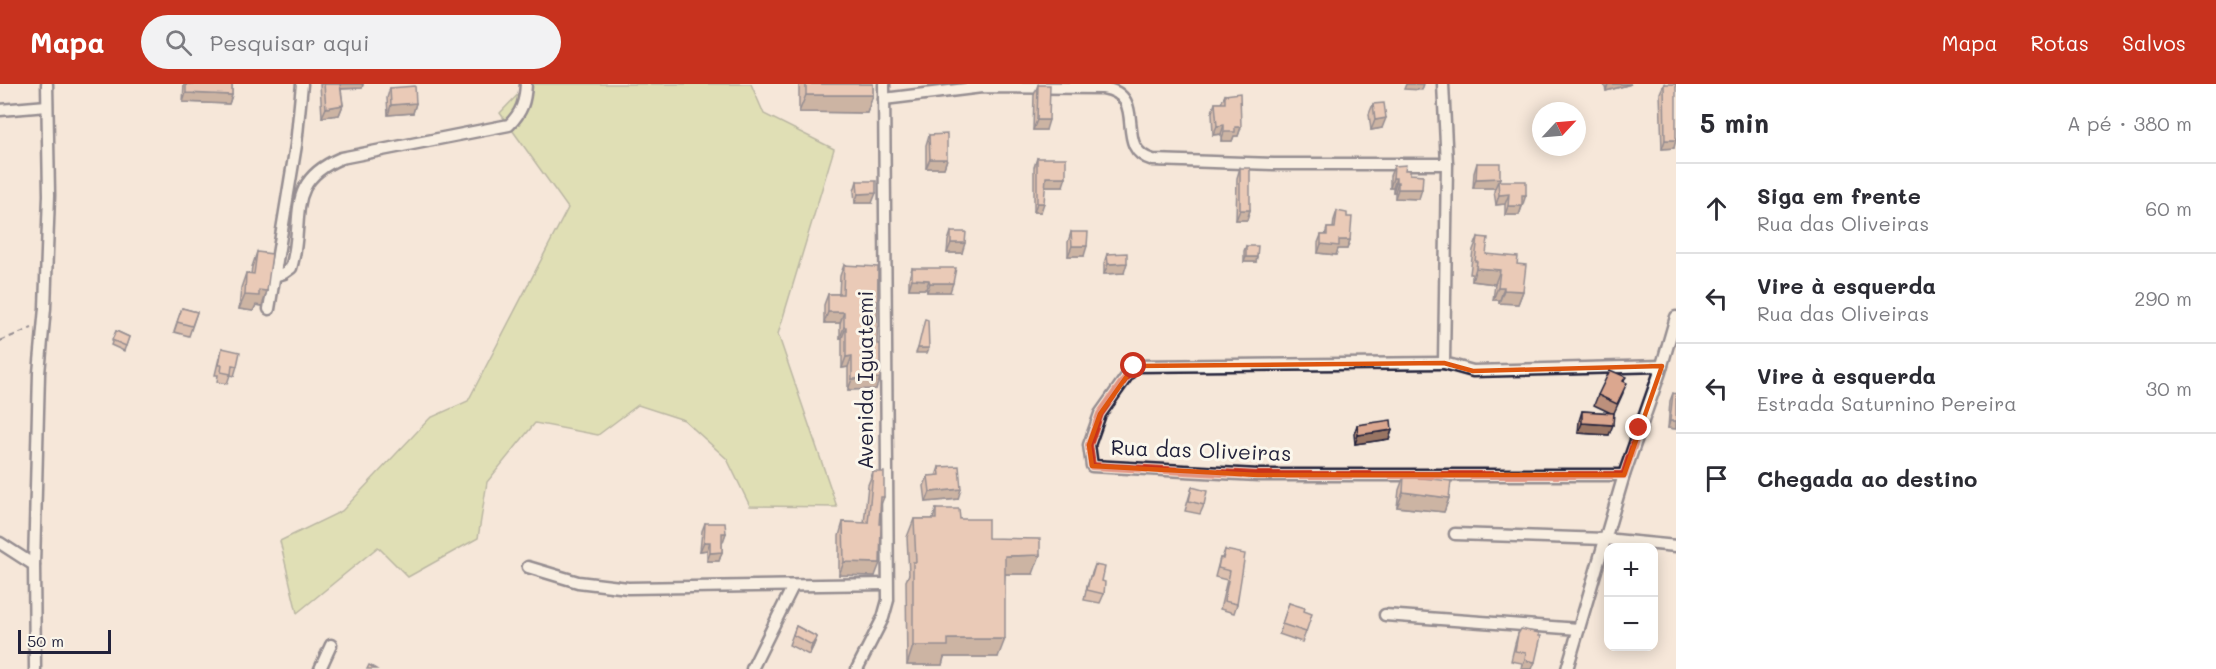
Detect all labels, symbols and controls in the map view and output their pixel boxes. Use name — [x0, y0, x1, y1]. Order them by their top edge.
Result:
search box — [141, 15, 561, 69]
text: Mapa — [30, 24, 105, 60]
icon: search — [162, 26, 195, 59]
text: Pesquisar aqui — [210, 28, 369, 57]
text: Mapa — [1942, 29, 1998, 56]
text: Rotas — [2031, 29, 2089, 56]
text: Salvos — [2122, 29, 2186, 56]
north arrow — [1532, 102, 1586, 156]
text: 5 min — [1700, 106, 1769, 140]
text: A pé · 380 m — [2067, 110, 2192, 136]
text: Siga em frente — [1757, 181, 1921, 210]
icon: ahead — [1700, 192, 1733, 225]
text: 60 m — [2145, 195, 2192, 221]
text: Rua das Oliveiras — [1757, 210, 1929, 236]
text: Vire à esquerda — [1757, 271, 1936, 300]
icon: left — [1700, 282, 1733, 315]
text: 290 m — [2134, 285, 2192, 311]
street label: Avenida Iguatemi — [851, 290, 878, 470]
text: Rua das Oliveiras — [1757, 300, 1929, 326]
route start — [1120, 352, 1146, 378]
text: Vire à esquerda — [1757, 361, 1936, 390]
icon: left — [1700, 372, 1733, 405]
text: 30 m — [2146, 375, 2192, 401]
text: Estrada Saturnino Pereira — [1757, 390, 2017, 416]
route end — [1625, 414, 1651, 440]
street label: Rua das Oliveiras — [1110, 433, 1292, 466]
icon: arrive — [1700, 462, 1733, 495]
text: Chegada ao destino — [1757, 464, 1977, 493]
map controls — [1604, 543, 1658, 651]
button: + — [1604, 543, 1658, 597]
button: − — [1604, 597, 1658, 651]
scale bar — [18, 627, 111, 654]
text: 50 m — [27, 630, 64, 651]

